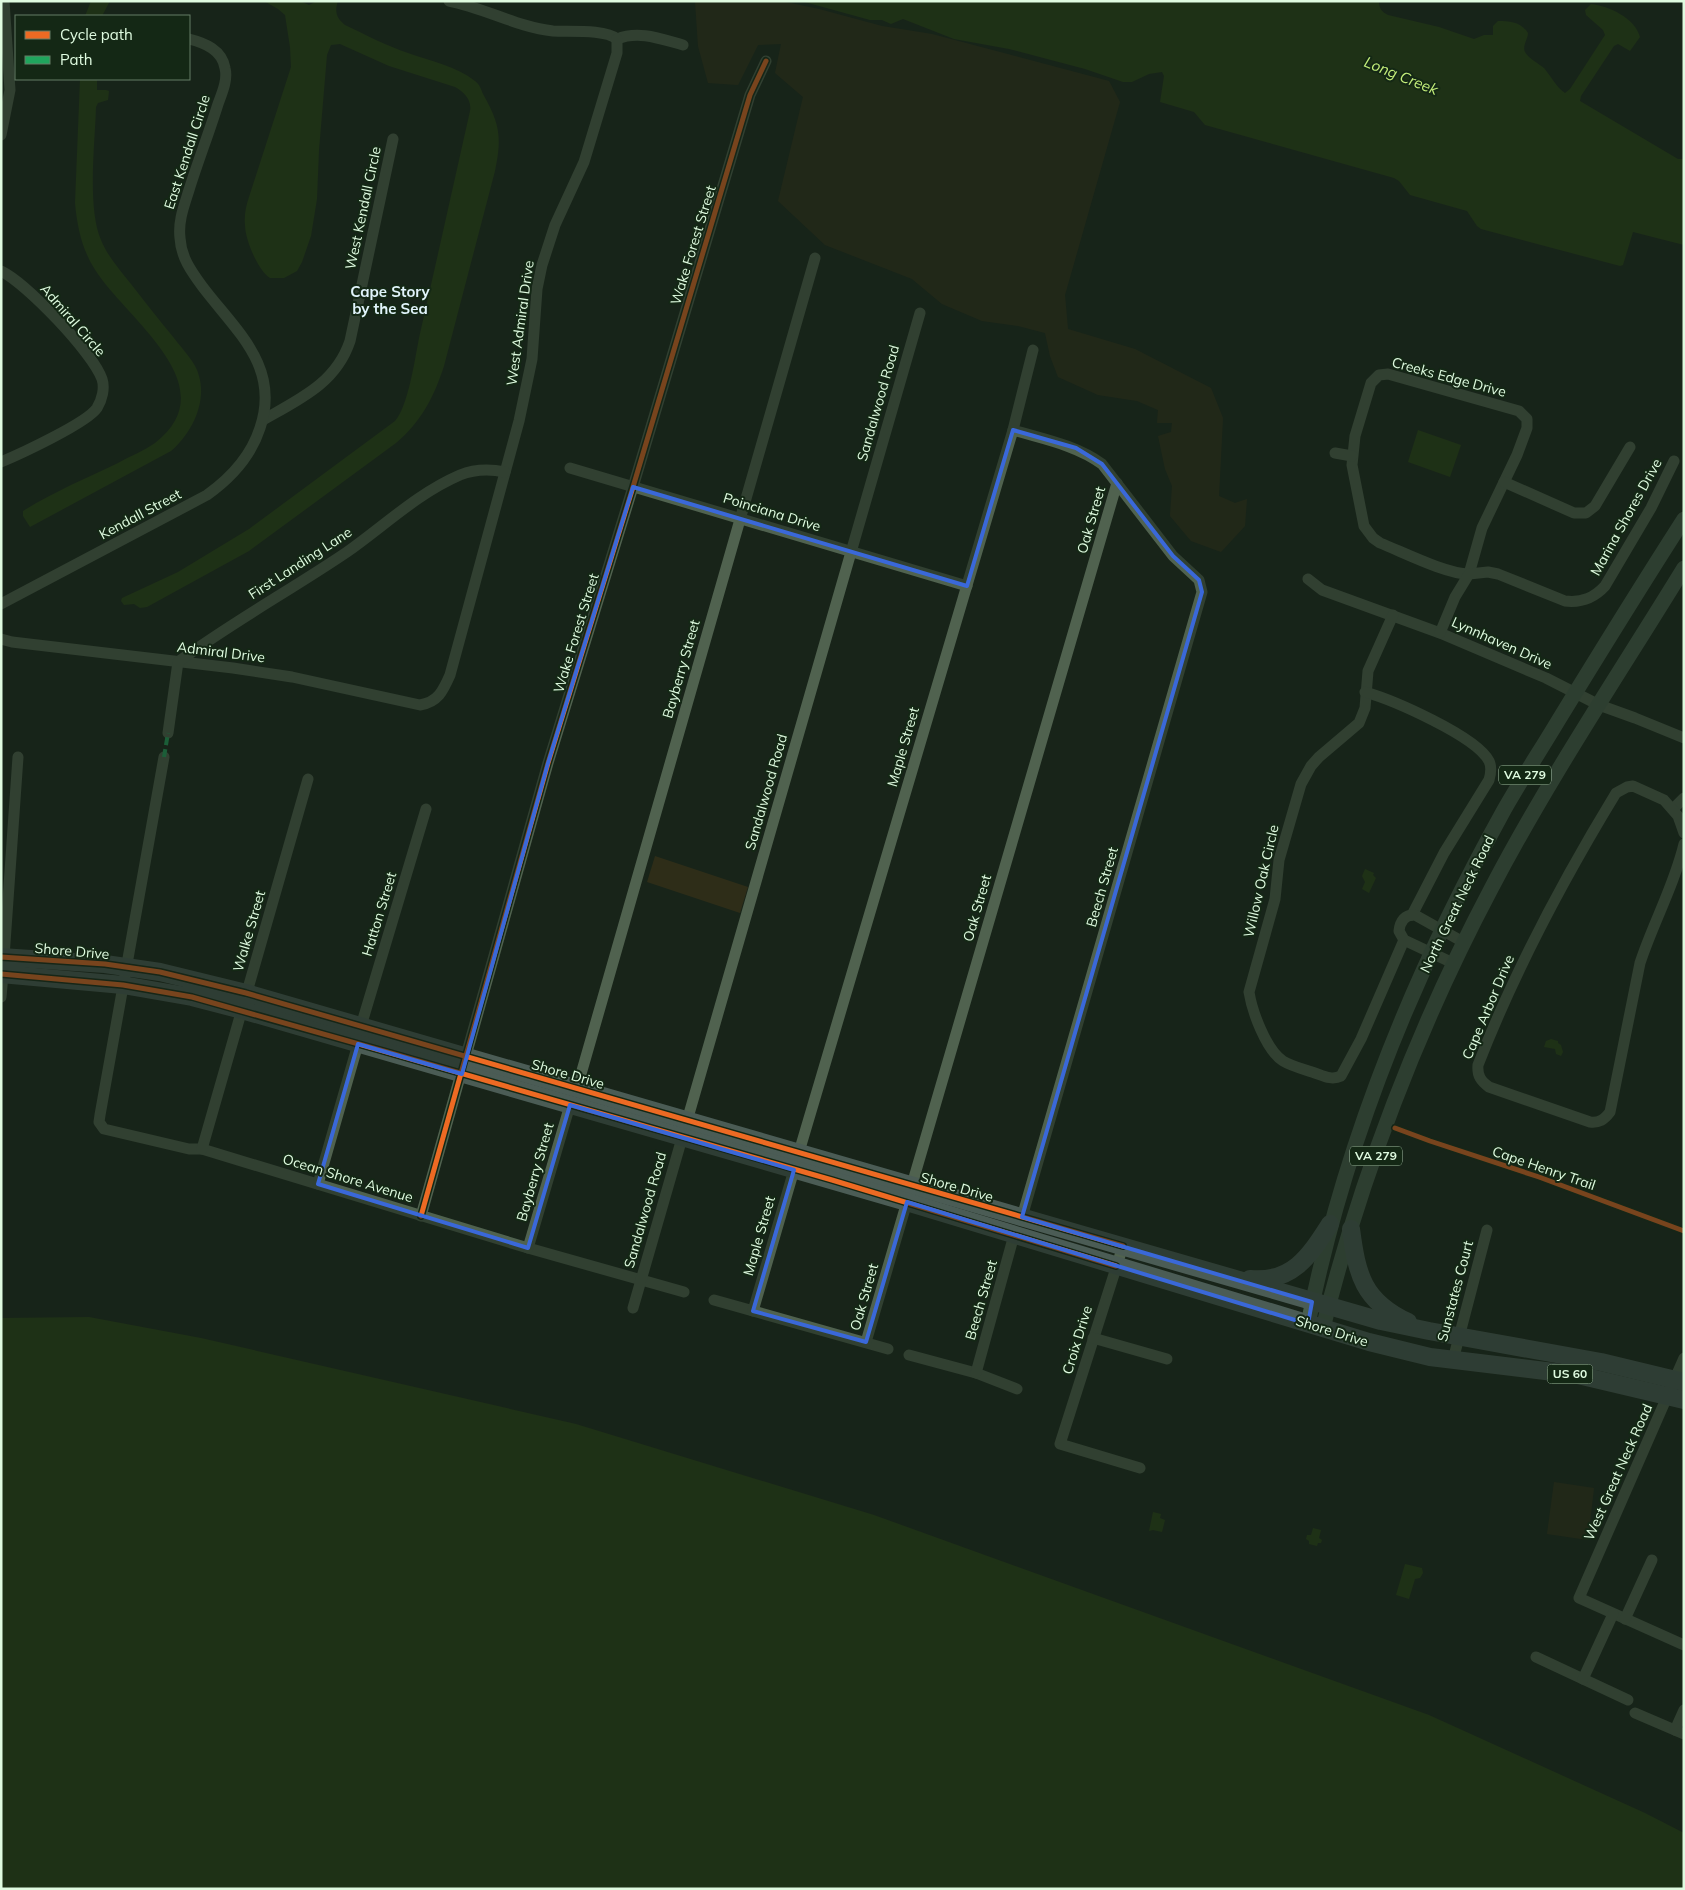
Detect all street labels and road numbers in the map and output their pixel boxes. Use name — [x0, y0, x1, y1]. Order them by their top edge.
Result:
street label: East Kendall Circle — [160, 92, 214, 212]
street label: West Kendall Circle — [341, 145, 385, 271]
street label: Wake Forest Street — [666, 183, 720, 307]
street label: West Admiral Drive — [502, 259, 538, 387]
street label: Admiral Circle — [37, 280, 109, 360]
street label: Sandalwood Road — [853, 343, 903, 463]
street label: Creeks Edge Drive — [1390, 353, 1508, 401]
street label: Marina Shores Drive — [1586, 455, 1666, 579]
street label: Oak Street — [1073, 484, 1109, 556]
street label: Kendall Street — [96, 485, 184, 543]
street label: Poinciana Drive — [721, 489, 823, 535]
street label: First Landing Lane — [245, 523, 355, 603]
street label: Wake Forest Street — [549, 571, 603, 695]
street label: Lynnhaven Drive — [1449, 613, 1555, 673]
street label: Bayberry Street — [658, 618, 704, 720]
street label: Admiral Drive — [176, 638, 266, 666]
street label: Maple Street — [883, 705, 923, 789]
street label: Sandalwood Road — [741, 732, 791, 852]
road number: VA 279 — [1499, 766, 1551, 784]
street label: Willow Oak Circle — [1239, 823, 1283, 939]
street label: North Great Neck Road — [1416, 832, 1498, 976]
street label: Beech Street — [1082, 845, 1122, 929]
street label: Hatton Street — [358, 870, 400, 958]
street label: Oak Street — [959, 872, 995, 944]
street label: Walke Street — [229, 888, 269, 974]
street label: Shore Drive — [34, 939, 110, 963]
street label: Cape Arbor Drive — [1458, 952, 1518, 1062]
street label: Shore Drive — [529, 1055, 607, 1093]
street label: Bayberry Street — [512, 1121, 558, 1223]
street label: Cape Henry Trail — [1490, 1142, 1598, 1194]
road number: VA 279 — [1350, 1146, 1402, 1166]
street label: Ocean Shore Avenue — [281, 1150, 415, 1206]
street label: Sandalwood Road — [620, 1150, 670, 1270]
street label: Shore Drive — [918, 1168, 996, 1206]
street label: Maple Street — [739, 1194, 779, 1278]
street label: Sunstates Court — [1433, 1238, 1477, 1343]
street label: Beech Street — [961, 1258, 1001, 1342]
street label: Oak Street — [846, 1261, 882, 1333]
street label: Croix Drive — [1058, 1303, 1096, 1377]
street label: Shore Drive — [1293, 1311, 1371, 1351]
road number: US 60 — [1548, 1365, 1592, 1384]
street label: West Great Neck Road — [1580, 1401, 1656, 1543]

